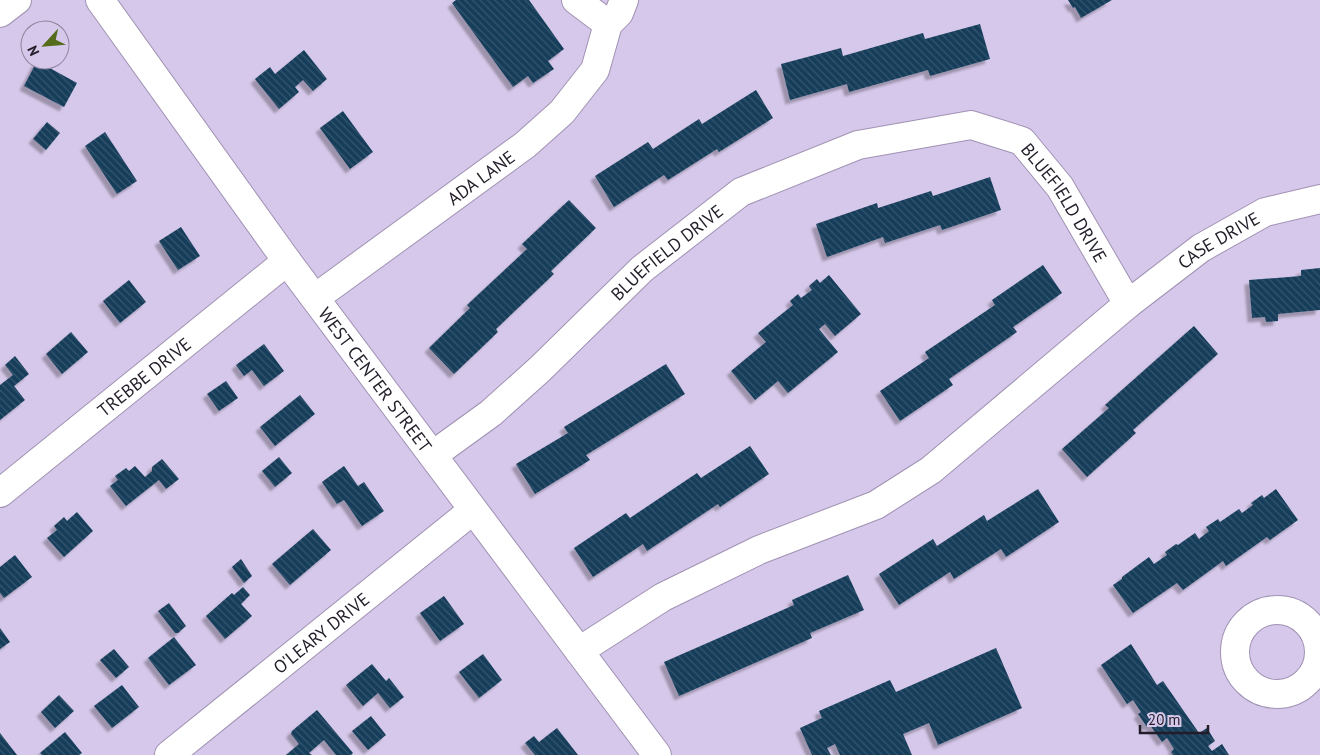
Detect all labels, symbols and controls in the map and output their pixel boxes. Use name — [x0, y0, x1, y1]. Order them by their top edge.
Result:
north arrow — [20, 20, 70, 70]
text: N — [23, 43, 43, 59]
street label: BLUEFIELD DRIVE — [1017, 138, 1113, 266]
street label: ADA LANE — [442, 145, 519, 210]
street label: BLUEFIELD DRIVE — [606, 199, 727, 305]
street label: CASE DRIVE — [1173, 206, 1263, 274]
street label: WEST CENTER STREET — [314, 302, 437, 456]
street label: TREBBE DRIVE — [93, 332, 195, 421]
street label: O'LEARY DRIVE — [268, 587, 373, 678]
scale bar — [1140, 702, 1208, 734]
text: 20 m — [1148, 710, 1181, 729]

